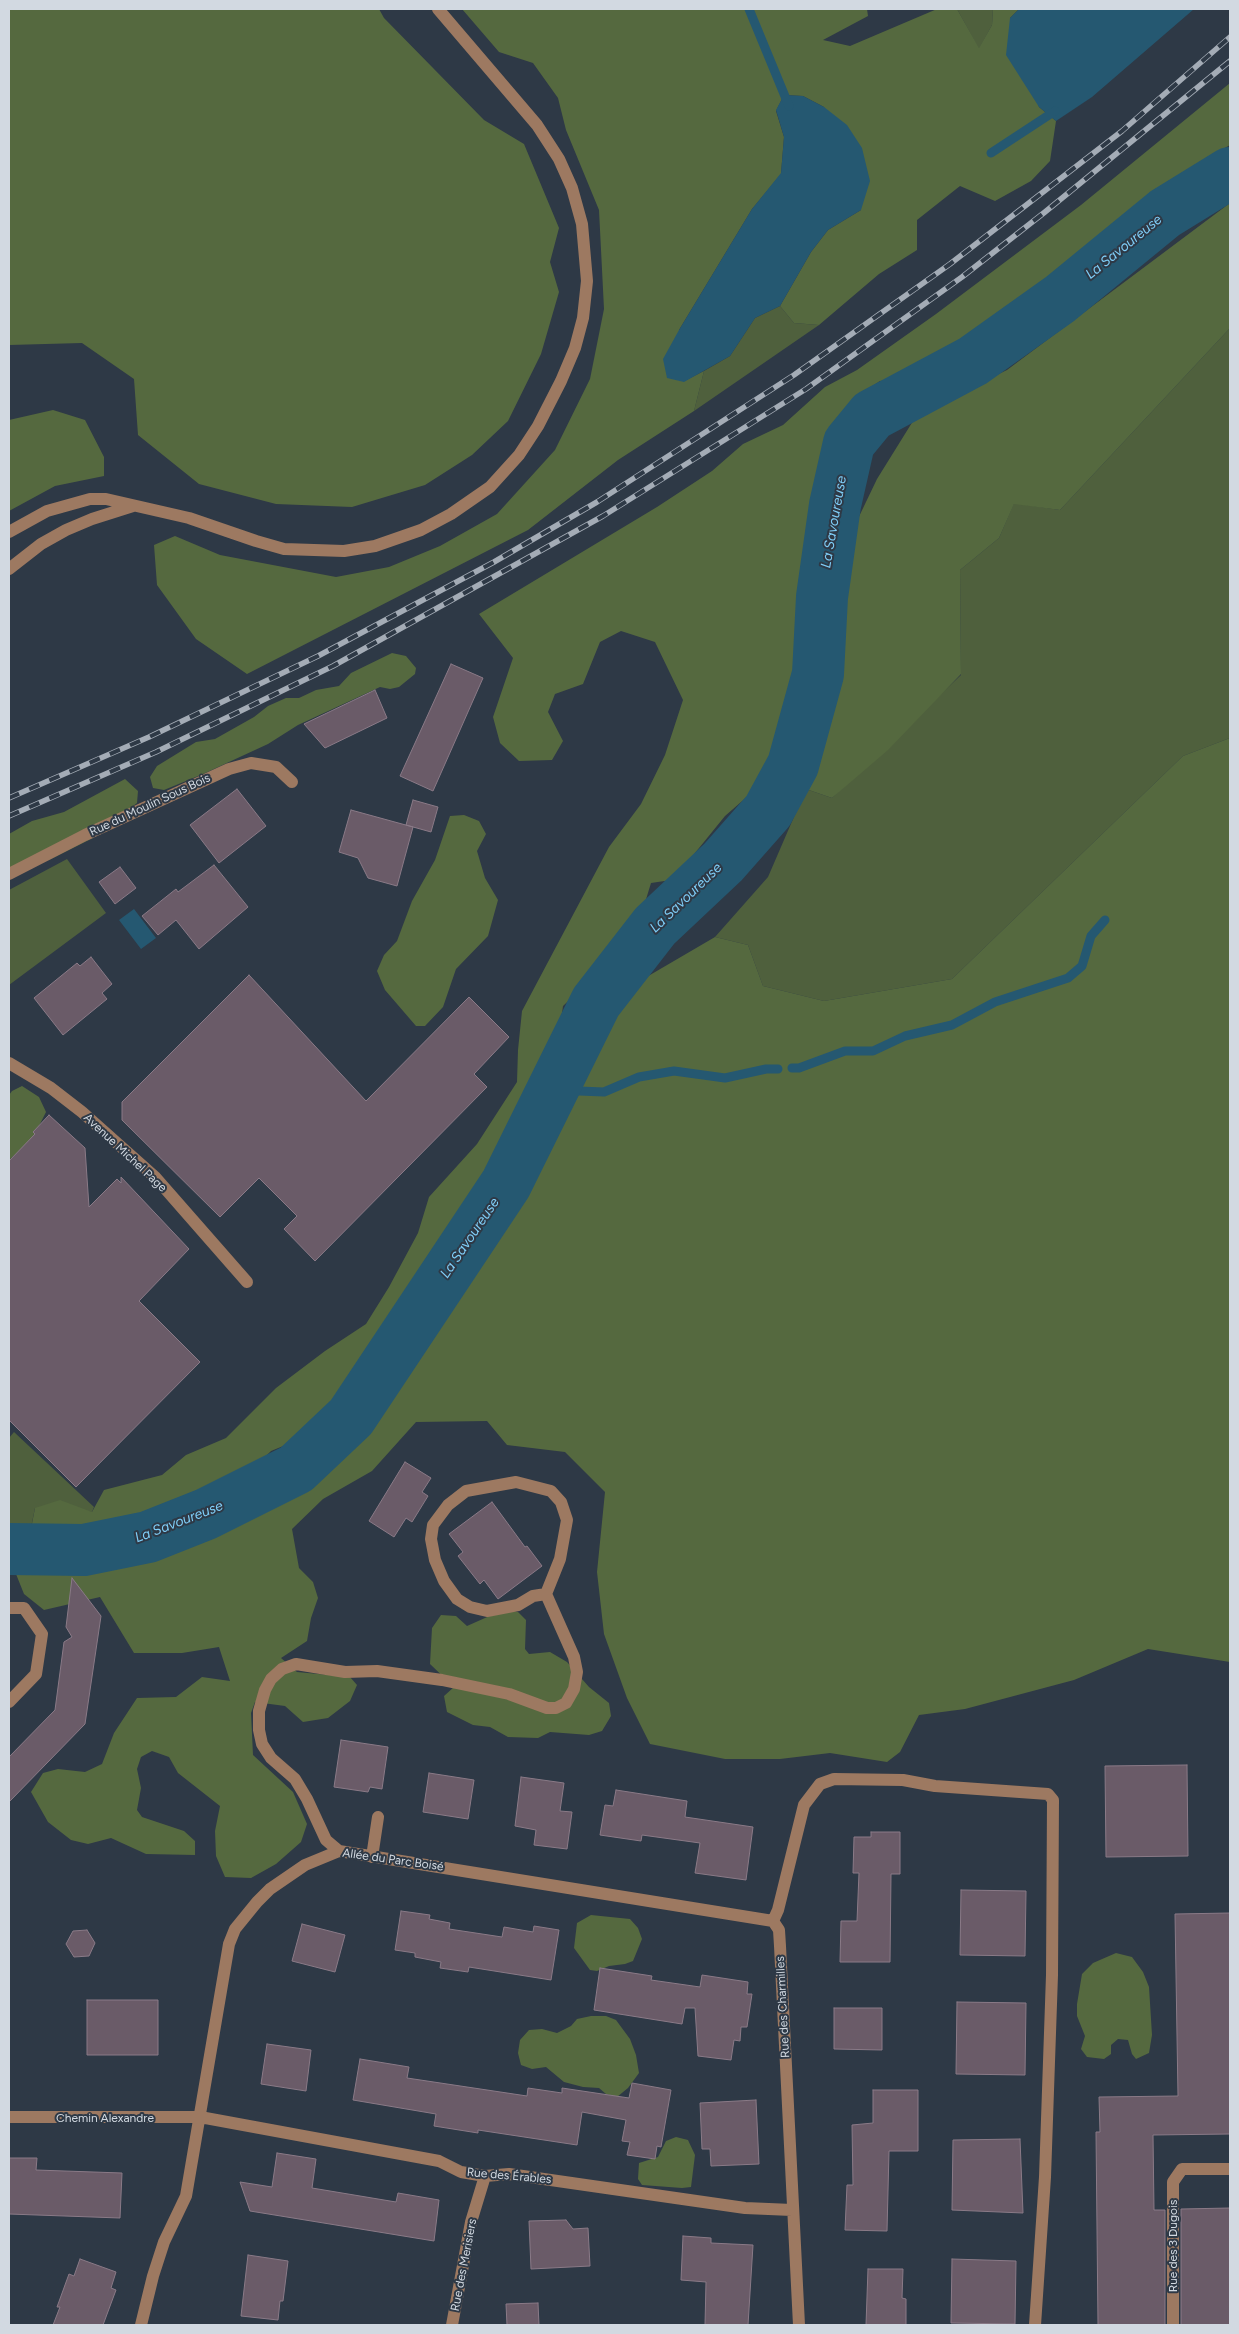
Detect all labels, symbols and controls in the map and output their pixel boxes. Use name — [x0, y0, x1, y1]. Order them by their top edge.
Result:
water label: La Savoureuse — [1082, 211, 1166, 283]
water label: La Savoureuse — [818, 475, 850, 569]
street label: Rue du Moulin Sous Bois — [87, 771, 213, 839]
water label: La Savoureuse — [647, 860, 725, 936]
street label: Avenue Michel Page — [80, 1111, 170, 1195]
water label: La Savoureuse — [437, 1195, 503, 1281]
water label: La Savoureuse — [132, 1497, 226, 1547]
street label: Allée du Parc Boisé — [342, 1846, 444, 1874]
street label: Rue des Charmilles — [773, 1956, 793, 2058]
street label: Chemin Alexandre — [56, 2111, 154, 2125]
street label: Rue des Érables — [466, 2165, 552, 2187]
street label: Rue des 3 Dugois — [1166, 2200, 1180, 2292]
street label: Rue des Merisiers — [448, 2217, 480, 2313]

